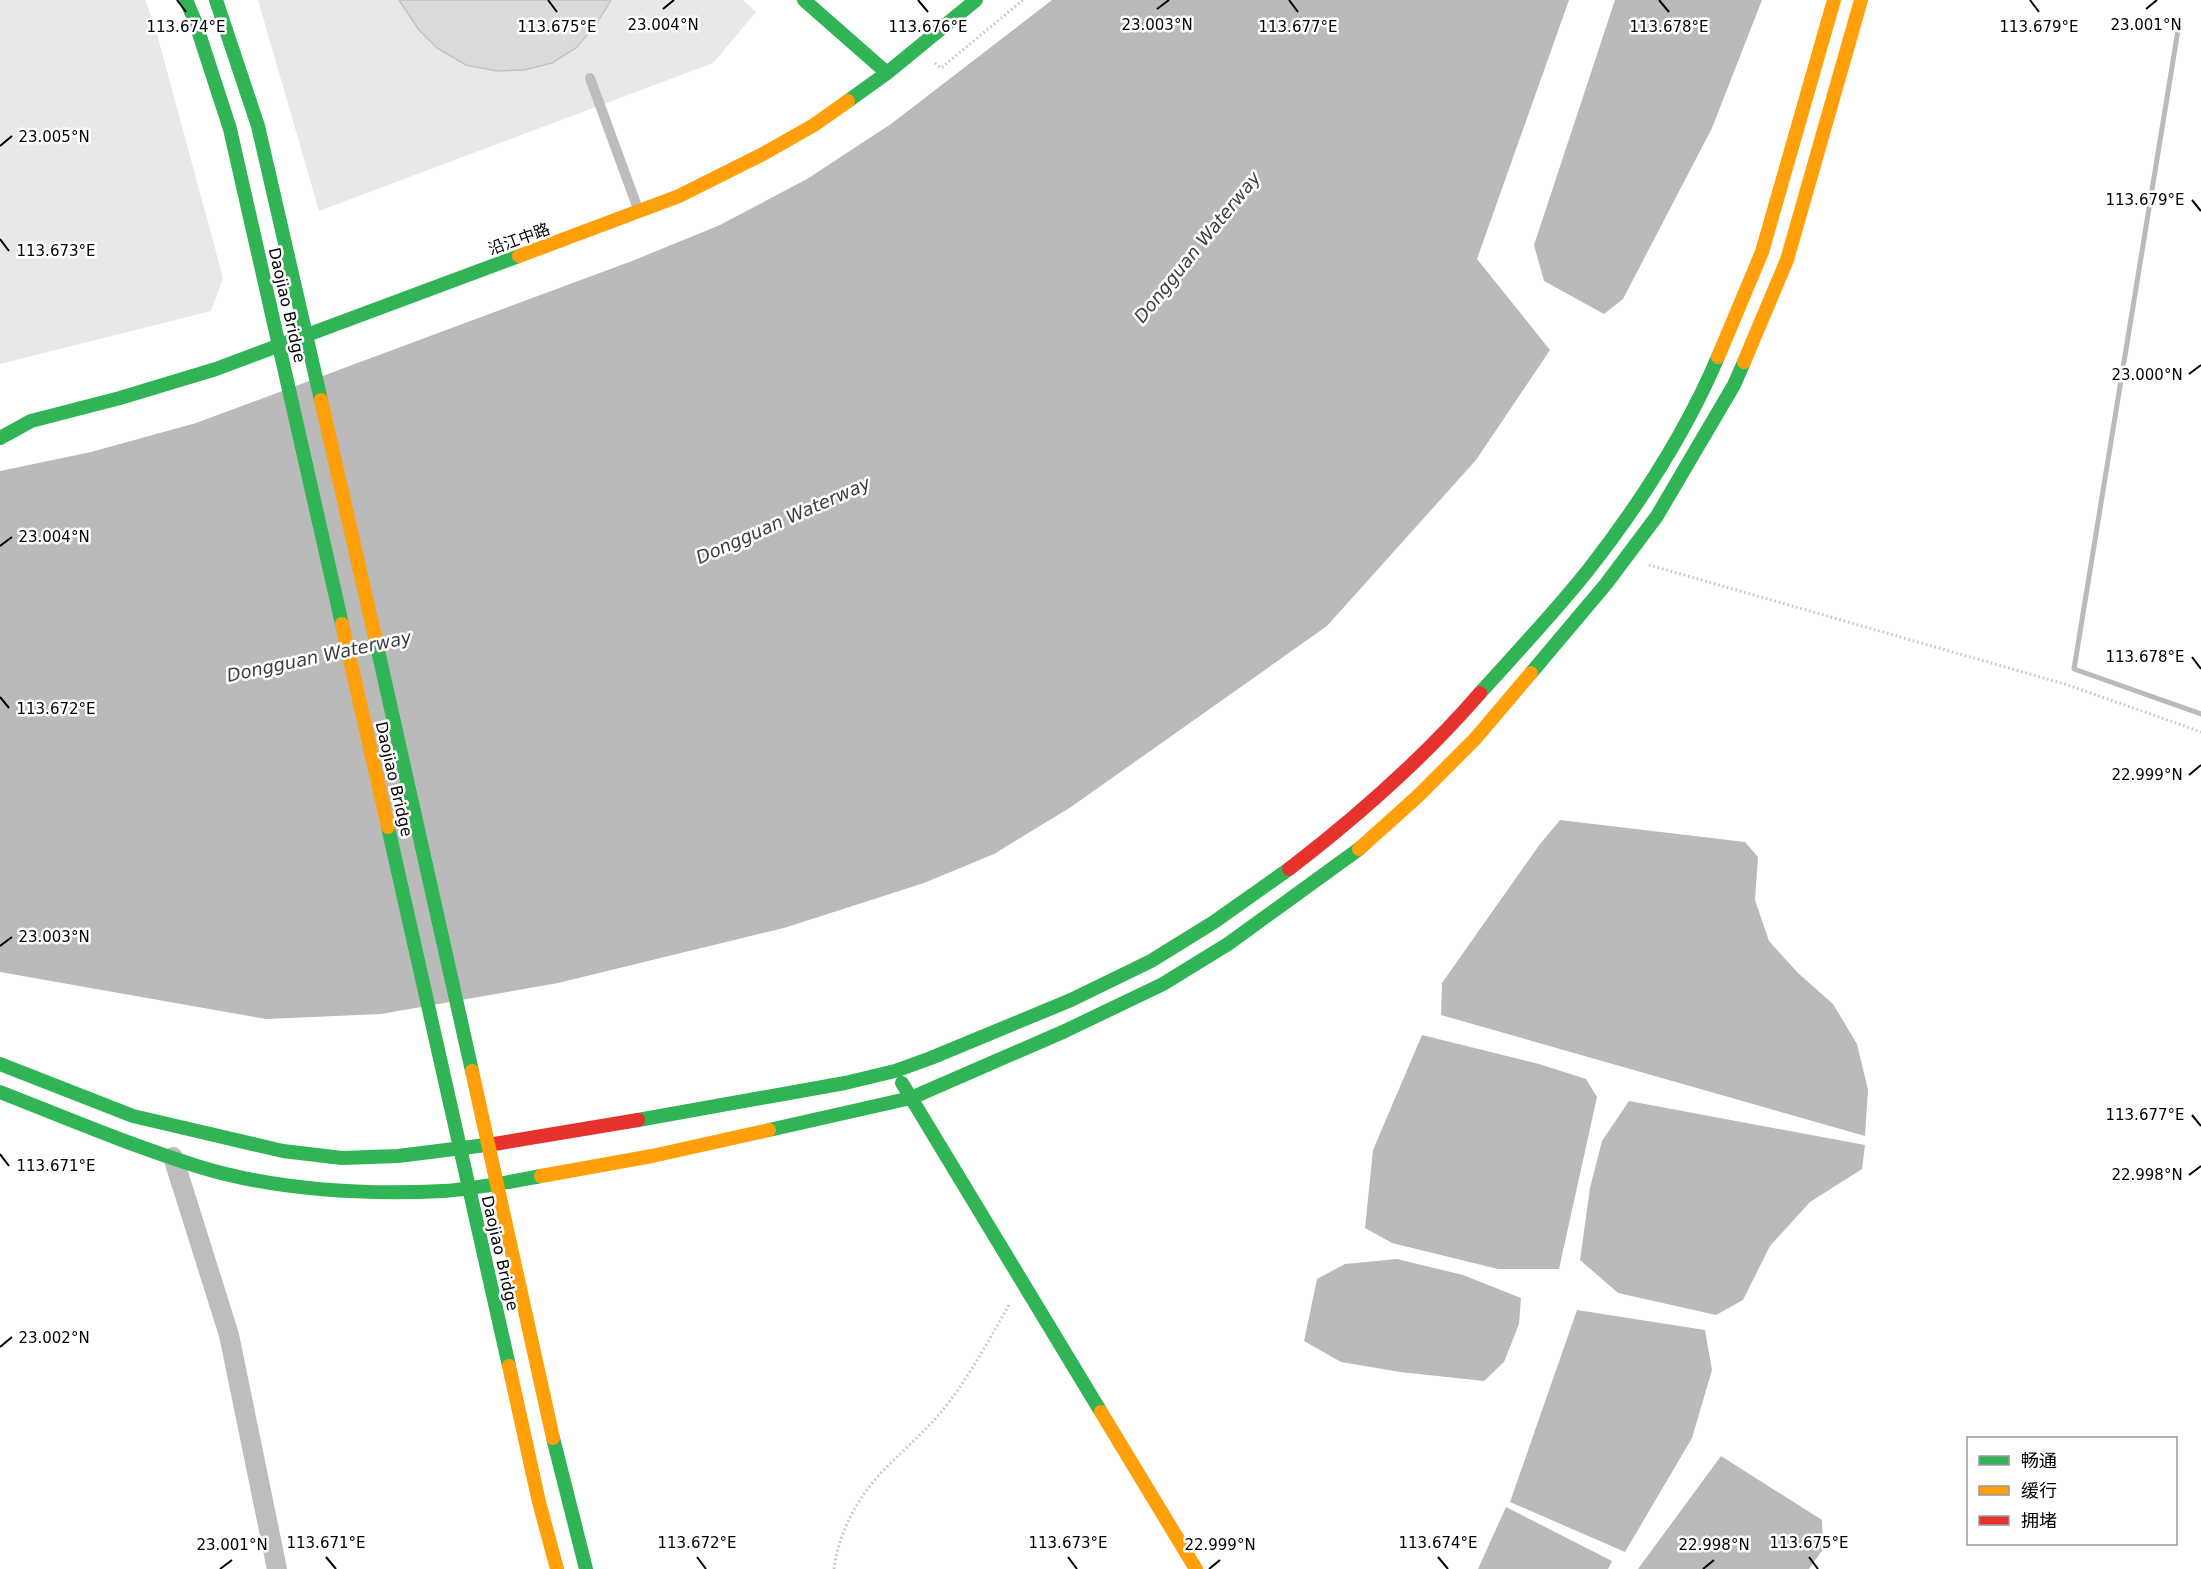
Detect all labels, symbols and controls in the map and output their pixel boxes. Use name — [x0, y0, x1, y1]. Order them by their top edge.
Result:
text: 23.004°N — [627, 16, 699, 34]
text: 23.003°N — [1121, 16, 1193, 34]
text: 23.001°N — [2110, 16, 2182, 34]
text: 113.674°E — [146, 18, 226, 36]
text: 113.675°E — [517, 18, 597, 36]
text: 113.676°E — [888, 18, 968, 36]
text: 113.677°E — [1258, 18, 1338, 36]
text: 113.678°E — [1629, 18, 1709, 36]
text: 113.679°E — [1999, 18, 2079, 36]
text: 23.005°N — [18, 128, 90, 146]
water label: Dongguan Waterway — [1130, 167, 1265, 327]
text: 113.679°E — [2105, 191, 2185, 209]
street label: 沿江中路 — [486, 219, 552, 259]
text: 113.673°E — [16, 242, 96, 260]
street label: Daojiao Bridge — [265, 246, 309, 364]
text: 23.000°N — [2111, 366, 2183, 384]
water label: Dongguan Waterway — [693, 472, 874, 568]
text: 23.004°N — [18, 528, 90, 546]
water label: Dongguan Waterway — [225, 626, 414, 686]
text: 113.678°E — [2105, 648, 2185, 666]
text: 113.672°E — [16, 700, 96, 718]
street label: Daojiao Bridge — [372, 720, 416, 838]
text: 22.999°N — [2111, 766, 2183, 784]
text: 23.003°N — [18, 928, 90, 946]
text: 113.677°E — [2105, 1106, 2185, 1124]
text: 113.671°E — [16, 1157, 96, 1175]
text: 22.998°N — [2111, 1166, 2183, 1184]
street label: Daojiao Bridge — [478, 1194, 522, 1312]
text: 23.002°N — [18, 1329, 90, 1347]
legend — [1967, 1437, 2177, 1545]
text: 畅通 — [2021, 1450, 2057, 1471]
text: 缓行 — [2021, 1480, 2057, 1501]
text: 拥堵 — [2021, 1510, 2057, 1531]
text: 113.671°E — [286, 1534, 366, 1552]
text: 113.672°E — [657, 1534, 737, 1552]
text: 113.673°E — [1028, 1534, 1108, 1552]
text: 113.674°E — [1398, 1534, 1478, 1552]
text: 113.675°E — [1769, 1534, 1849, 1552]
text: 23.001°N — [196, 1536, 268, 1554]
text: 22.999°N — [1184, 1536, 1256, 1554]
text: 22.998°N — [1678, 1536, 1750, 1554]

